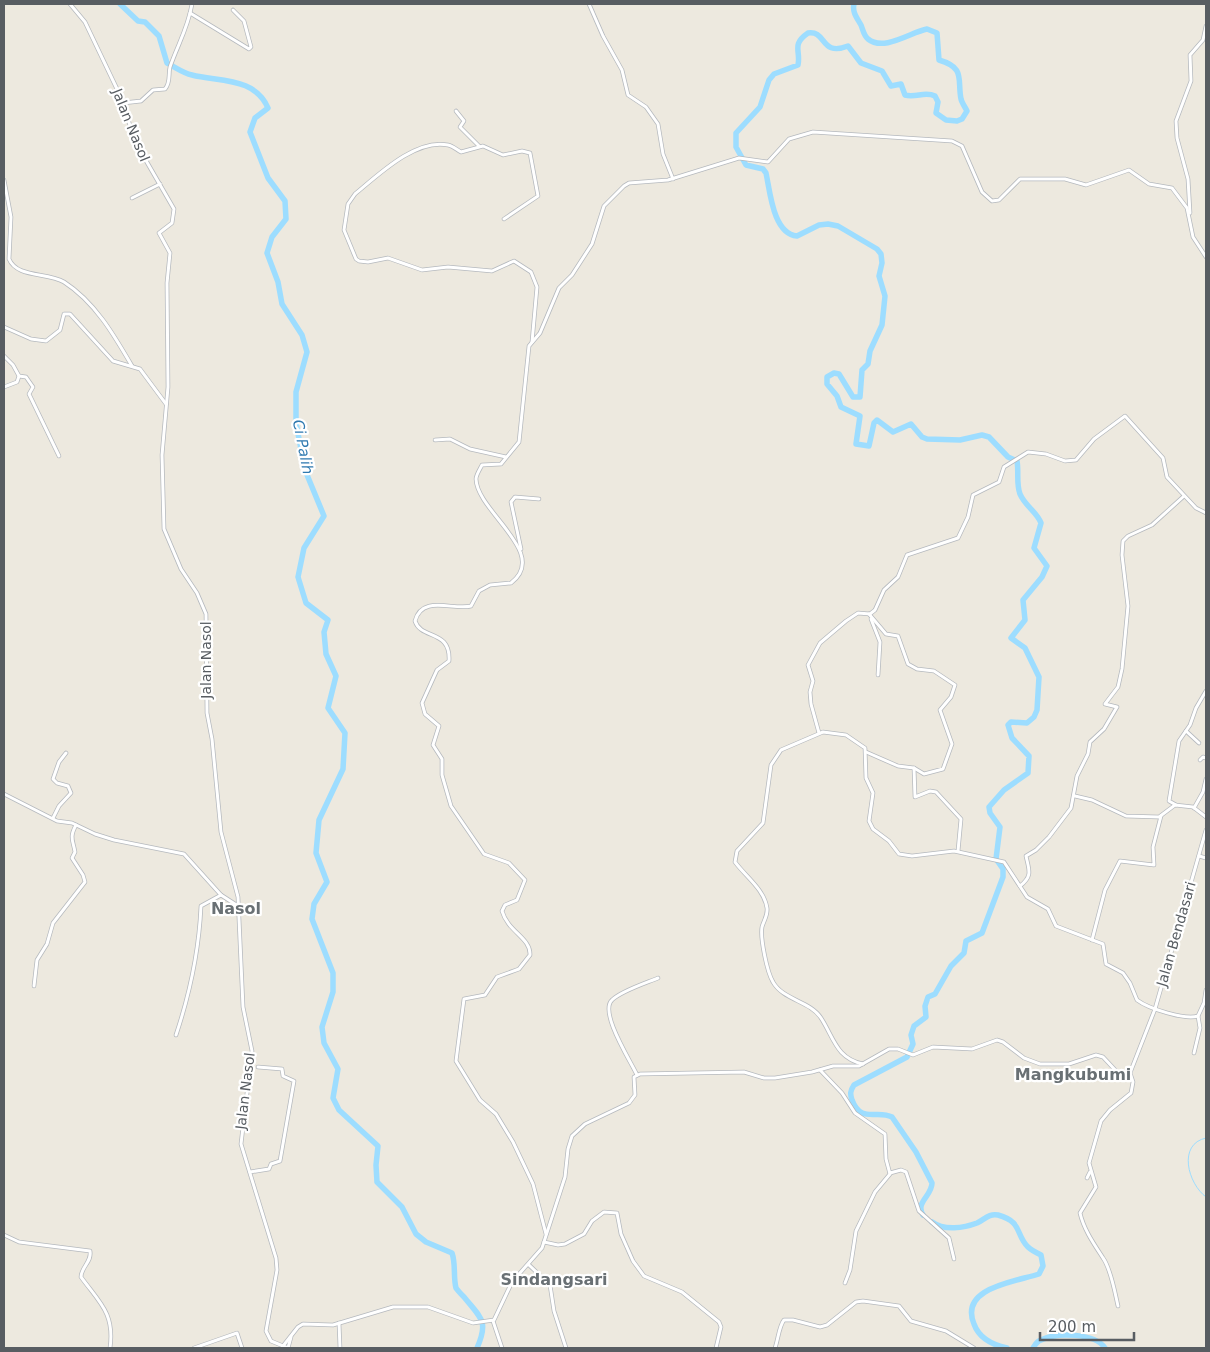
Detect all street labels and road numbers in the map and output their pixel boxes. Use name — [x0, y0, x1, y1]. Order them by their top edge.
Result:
street label: Jalan Nasol — [109, 85, 153, 164]
street label: Jalan Nasol — [198, 621, 214, 700]
street label: Jalan Bendasari — [1153, 880, 1199, 989]
street label: Jalan Nasol — [232, 1052, 258, 1131]

